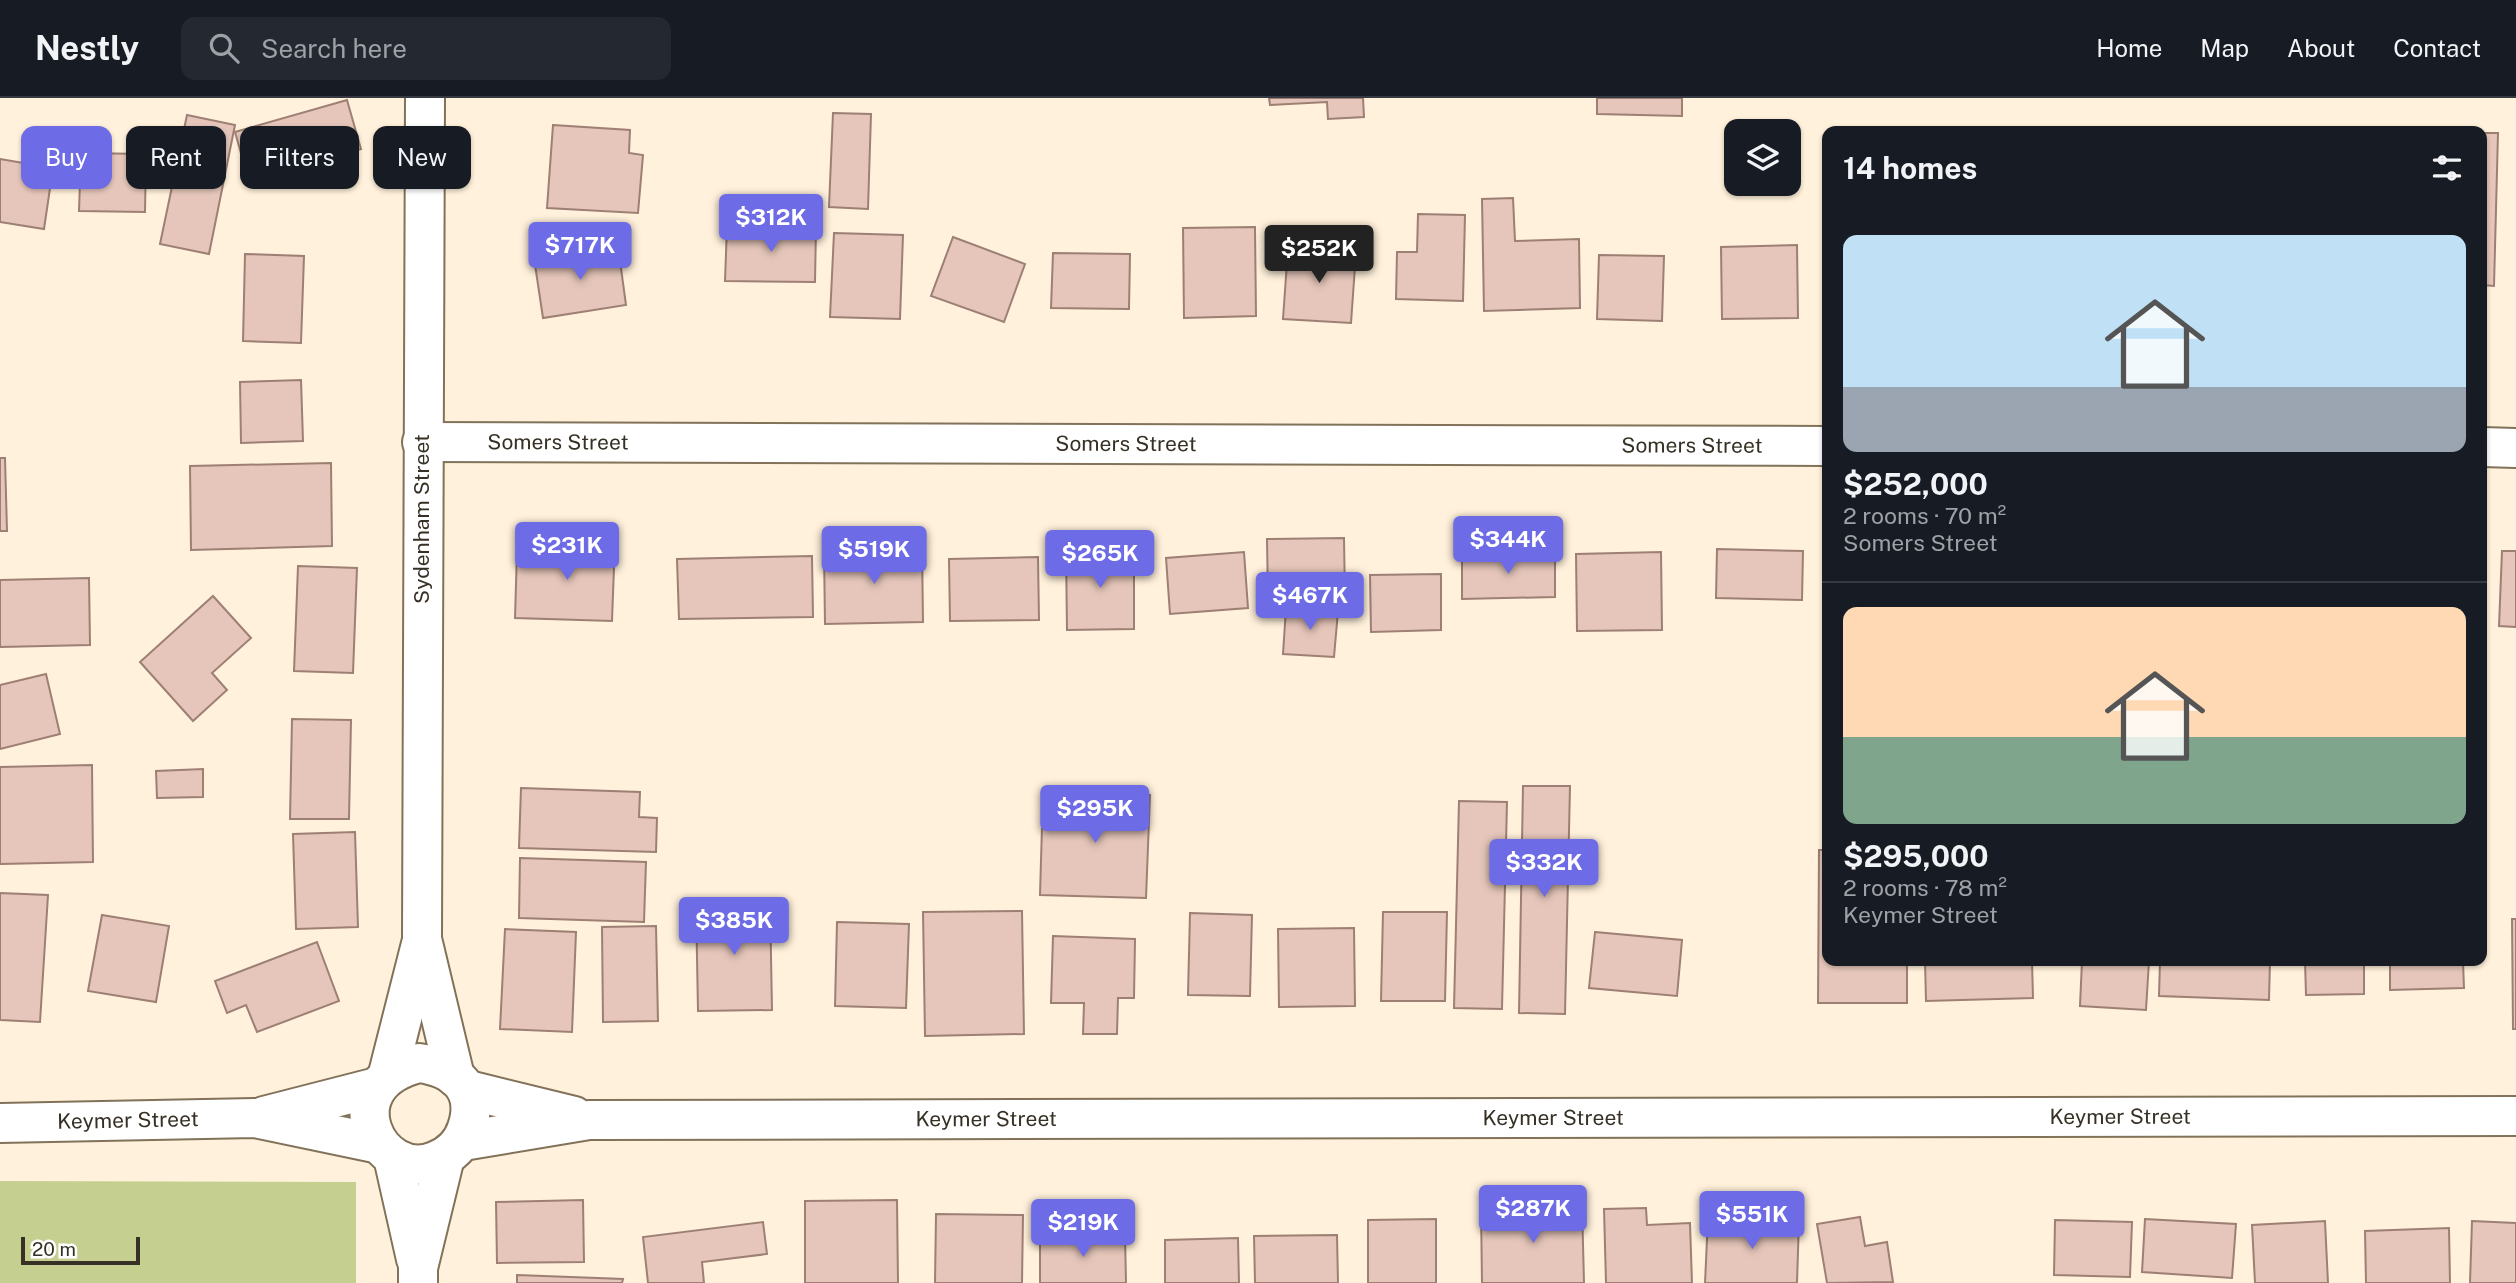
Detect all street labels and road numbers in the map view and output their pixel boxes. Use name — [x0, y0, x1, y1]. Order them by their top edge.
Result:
street label: Somers Street — [487, 429, 629, 455]
street label: Somers Street — [1055, 431, 1197, 456]
street label: Somers Street — [1621, 432, 1763, 458]
street label: Sydenham Street — [409, 434, 434, 604]
street label: Keymer Street — [2049, 1104, 2191, 1129]
street label: Keymer Street — [1482, 1105, 1624, 1130]
street label: Keymer Street — [57, 1106, 199, 1134]
street label: Keymer Street — [915, 1106, 1057, 1131]

